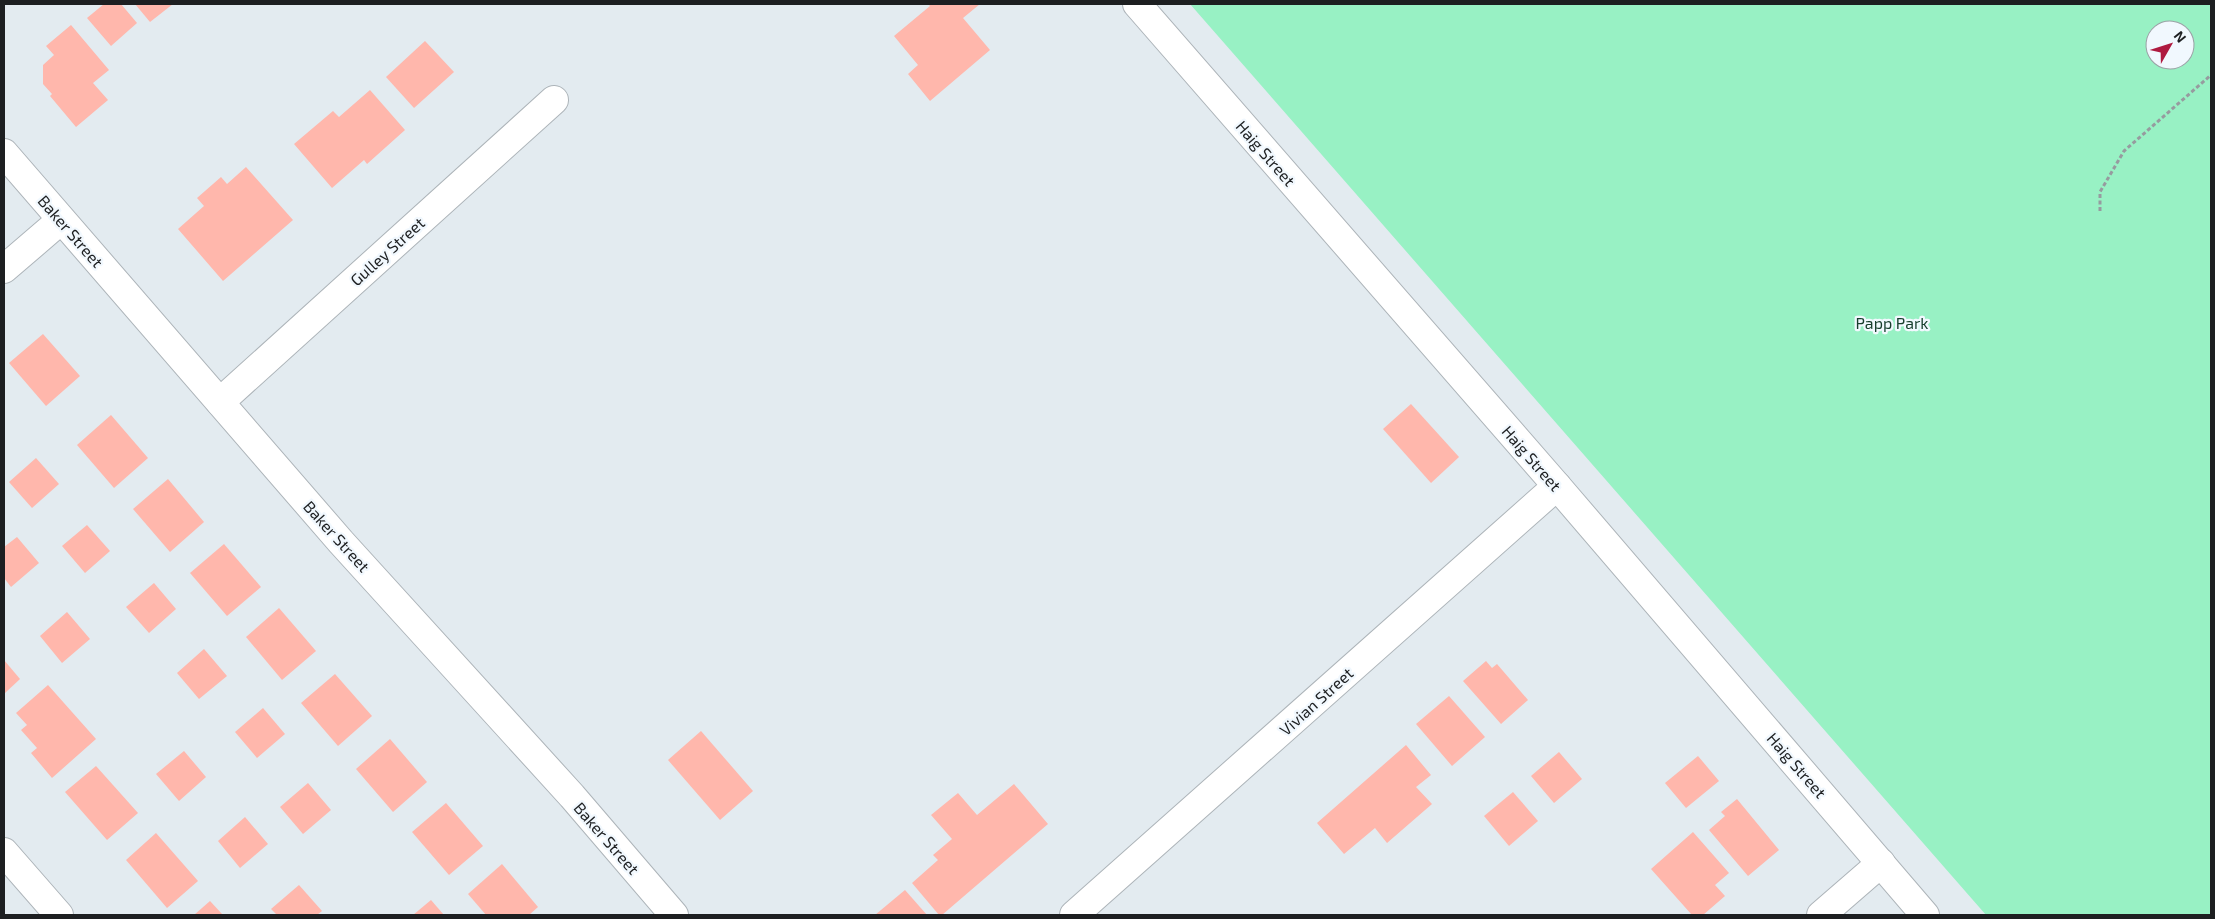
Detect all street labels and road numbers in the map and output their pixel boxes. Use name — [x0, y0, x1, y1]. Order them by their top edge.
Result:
street label: Haig Street — [1232, 116, 1300, 190]
street label: Baker Street — [35, 191, 107, 271]
street label: Gulley Street — [346, 213, 428, 289]
street label: Haig Street — [1498, 421, 1566, 495]
street label: Baker Street — [300, 496, 374, 576]
street label: Vivian Street — [1275, 663, 1357, 739]
street label: Haig Street — [1763, 728, 1831, 802]
street label: Baker Street — [571, 798, 643, 878]

